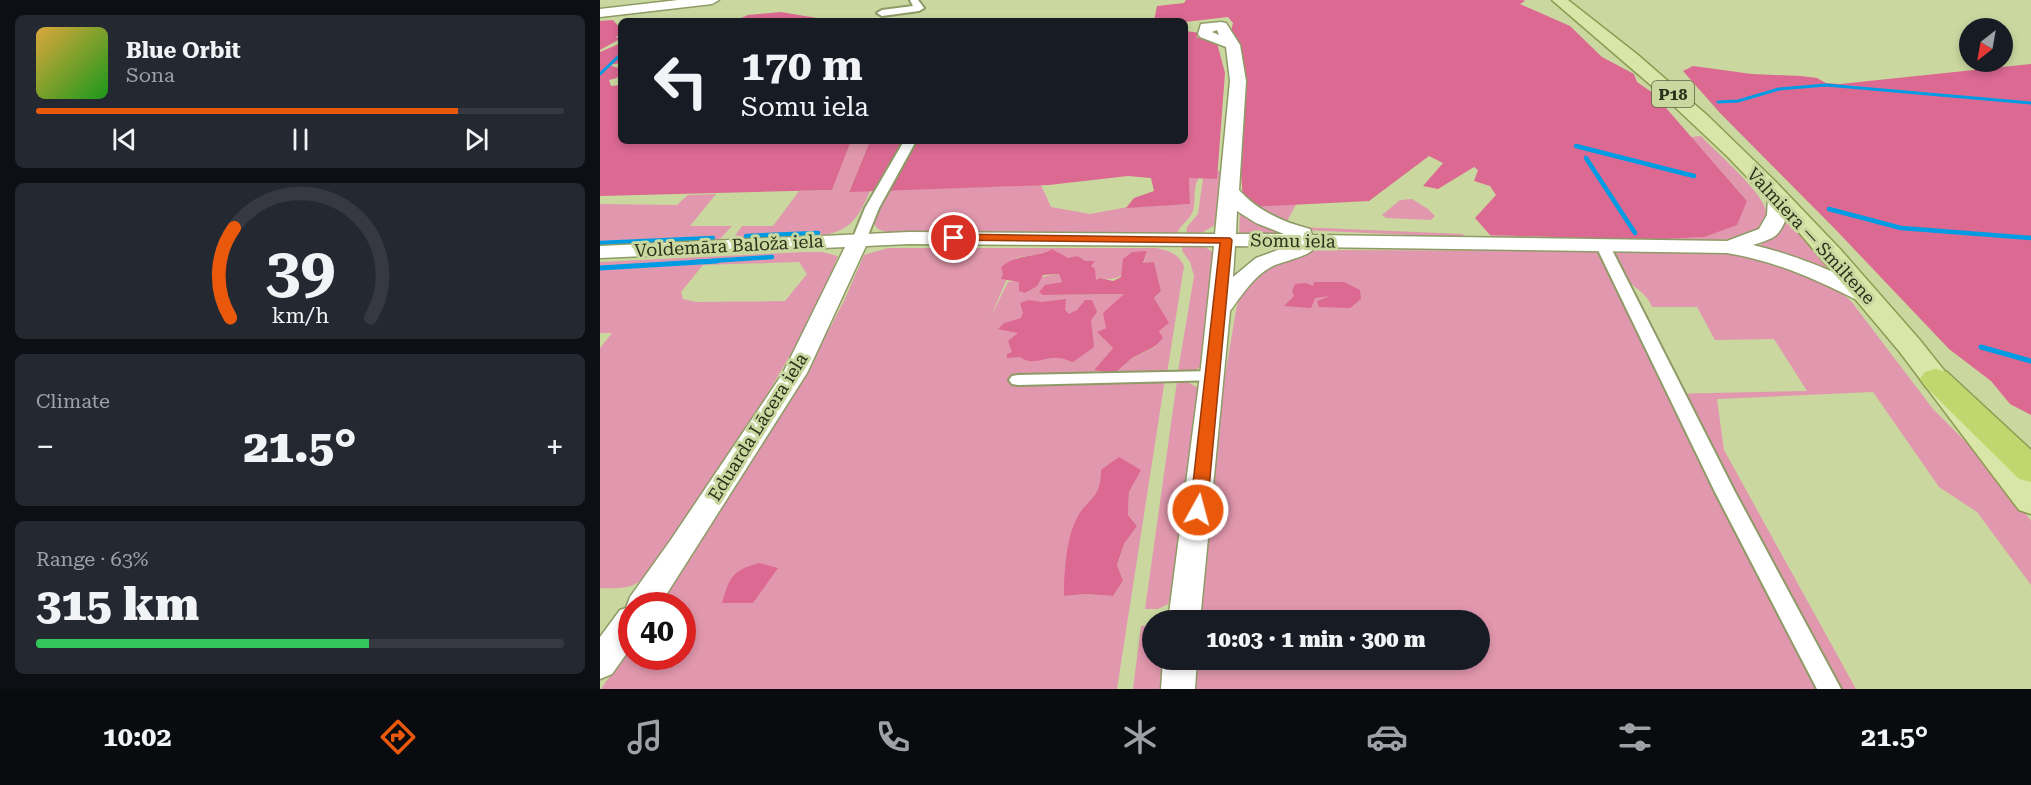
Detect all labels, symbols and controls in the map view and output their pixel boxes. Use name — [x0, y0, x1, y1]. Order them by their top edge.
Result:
north arrow — [1959, 18, 2013, 72]
map controls — [1959, 18, 2013, 72]
text: Blue Orbit — [126, 38, 241, 63]
text: 170 m — [741, 41, 863, 90]
icon: left — [642, 42, 720, 120]
text: Sona — [126, 63, 175, 87]
road number: P18 — [1652, 81, 1694, 107]
text: Somu iela — [741, 91, 869, 123]
icon: previous — [108, 123, 141, 156]
icon: pause — [284, 123, 317, 156]
icon: next — [460, 123, 493, 156]
street label: Valmiera — Smiltene — [1743, 163, 1880, 308]
pin — [928, 212, 979, 263]
icon: arrive — [937, 221, 970, 254]
street label: Somu iela — [1250, 229, 1336, 252]
street label: Voldemāra Baloža iela — [634, 230, 824, 261]
text: 39 — [265, 234, 335, 307]
text: km/h — [271, 303, 329, 328]
street label: Eduarda Lācera iela — [704, 349, 812, 505]
text: Climate — [36, 389, 110, 413]
text: 21.5° — [243, 420, 357, 473]
text: − — [36, 427, 54, 466]
text: + — [546, 427, 564, 466]
position arrow — [1166, 478, 1230, 542]
text: Range · 63% — [36, 547, 148, 571]
text: 315 km — [36, 578, 199, 631]
speed limit sign: 40 — [618, 592, 696, 670]
text: 10:03 · 1 min · 300 m — [1206, 627, 1426, 652]
icon: directions — [377, 716, 419, 758]
icon: music — [624, 716, 666, 758]
icon: phone — [872, 716, 914, 758]
icon: climate — [1119, 716, 1161, 758]
icon: car — [1366, 716, 1408, 758]
icon: filters — [1614, 716, 1656, 758]
text: 10:02 — [103, 721, 172, 753]
text: 21.5° — [1861, 721, 1928, 753]

